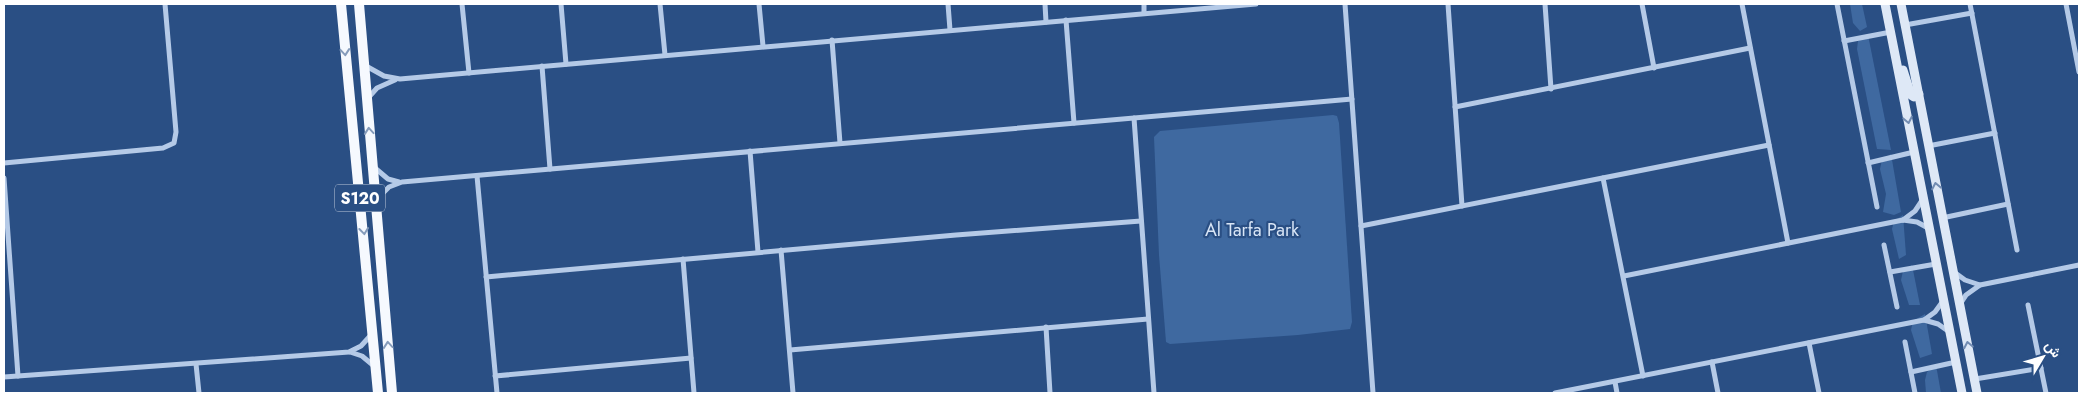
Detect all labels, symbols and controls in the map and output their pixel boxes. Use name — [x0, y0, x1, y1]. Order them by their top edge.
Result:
one-way arrow — [340, 49, 351, 57]
one-way arrow — [1902, 116, 1913, 125]
one-way arrow — [363, 126, 374, 134]
one-way arrow — [1931, 182, 1942, 190]
road number: S120 — [335, 184, 385, 212]
park label: Al Tarfa Park — [1205, 217, 1299, 243]
one-way arrow — [358, 228, 369, 236]
north arrow — [2018, 332, 2068, 382]
text: ش — [2040, 336, 2066, 362]
one-way arrow — [383, 340, 394, 348]
one-way arrow — [1963, 341, 1973, 350]

